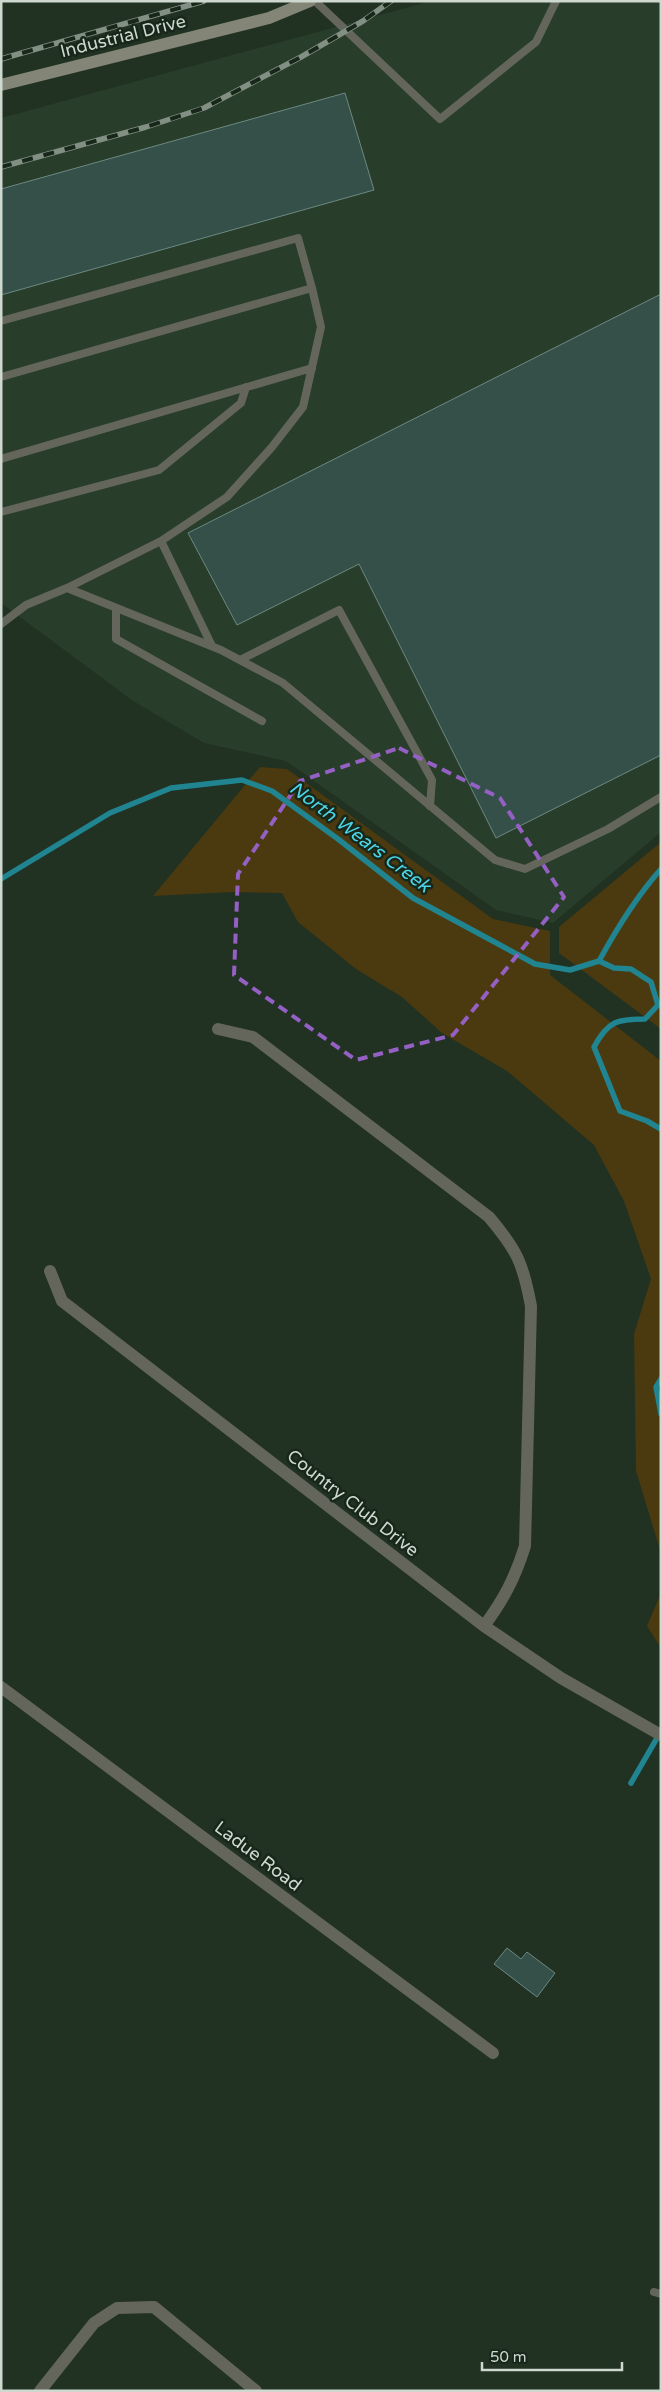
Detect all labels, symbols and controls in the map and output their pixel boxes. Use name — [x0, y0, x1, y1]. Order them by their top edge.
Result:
street label: Industrial Drive — [58, 10, 188, 62]
water label: North Wears Creek — [285, 777, 436, 898]
street label: Country Club Drive — [283, 1445, 423, 1561]
street label: Ladue Road — [210, 1816, 306, 1896]
scale bar — [482, 2340, 622, 2372]
text: 50 m — [490, 2348, 527, 2366]

